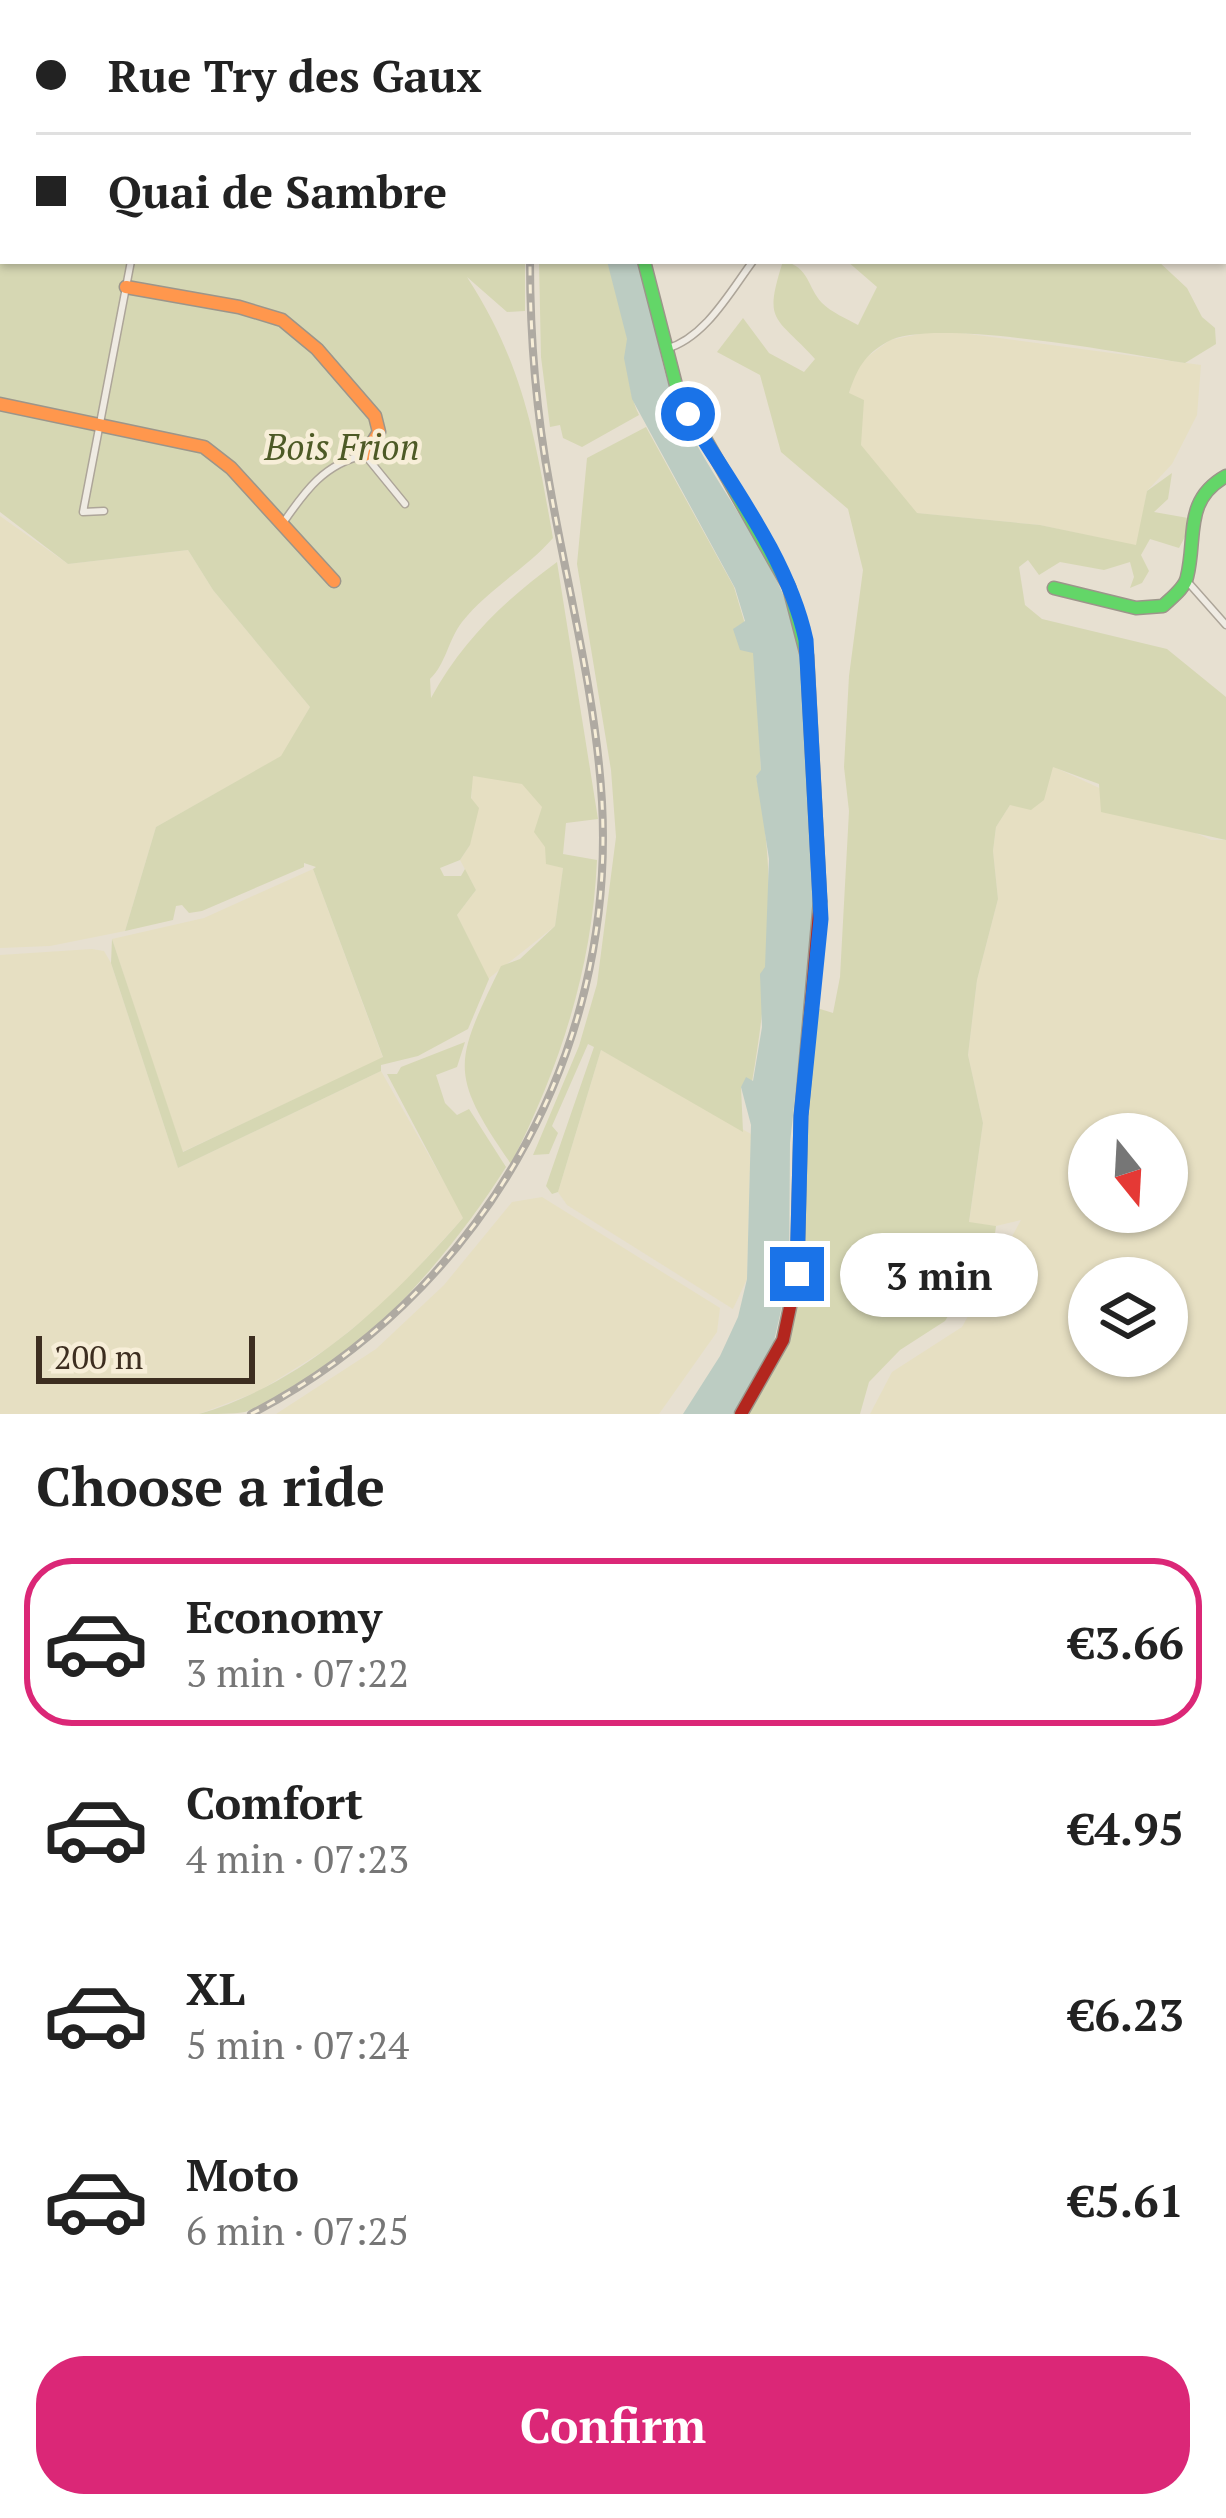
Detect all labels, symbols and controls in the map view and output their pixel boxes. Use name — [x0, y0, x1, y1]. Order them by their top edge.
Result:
text: Rue Try des Gaux — [108, 45, 482, 105]
text: Quai de Sambre — [108, 161, 447, 221]
route start — [661, 387, 715, 441]
park label: Bois Frion — [263, 423, 420, 470]
north arrow — [1068, 1113, 1188, 1233]
map controls — [1068, 1113, 1188, 1377]
callout: 3 min — [839, 1232, 1037, 1316]
route end — [770, 1247, 824, 1301]
text: 3 min — [886, 1249, 992, 1301]
button: layers — [1068, 1257, 1188, 1377]
scale bar — [36, 1330, 255, 1383]
text: 200 m — [54, 1335, 143, 1378]
text: Choose a ride — [36, 1450, 385, 1521]
text: Economy — [186, 1586, 382, 1646]
icon: car — [42, 1588, 150, 1696]
text: €3.66 — [1069, 1612, 1184, 1672]
text: 3 min · 07:22 — [186, 1646, 409, 1698]
text: Comfort — [186, 1772, 363, 1832]
icon: car — [42, 1774, 150, 1882]
text: €4.95 — [1069, 1798, 1184, 1858]
text: 4 min · 07:23 — [186, 1832, 409, 1884]
text: XL — [186, 1958, 245, 2018]
icon: car — [42, 1960, 150, 2068]
text: €6.23 — [1069, 1984, 1184, 2044]
text: 5 min · 07:24 — [186, 2018, 409, 2070]
text: Moto — [186, 2144, 299, 2204]
icon: car — [42, 2146, 150, 2254]
text: €5.61 — [1069, 2170, 1184, 2230]
text: 6 min · 07:25 — [186, 2204, 409, 2256]
button: Confirm — [36, 2356, 1190, 2494]

